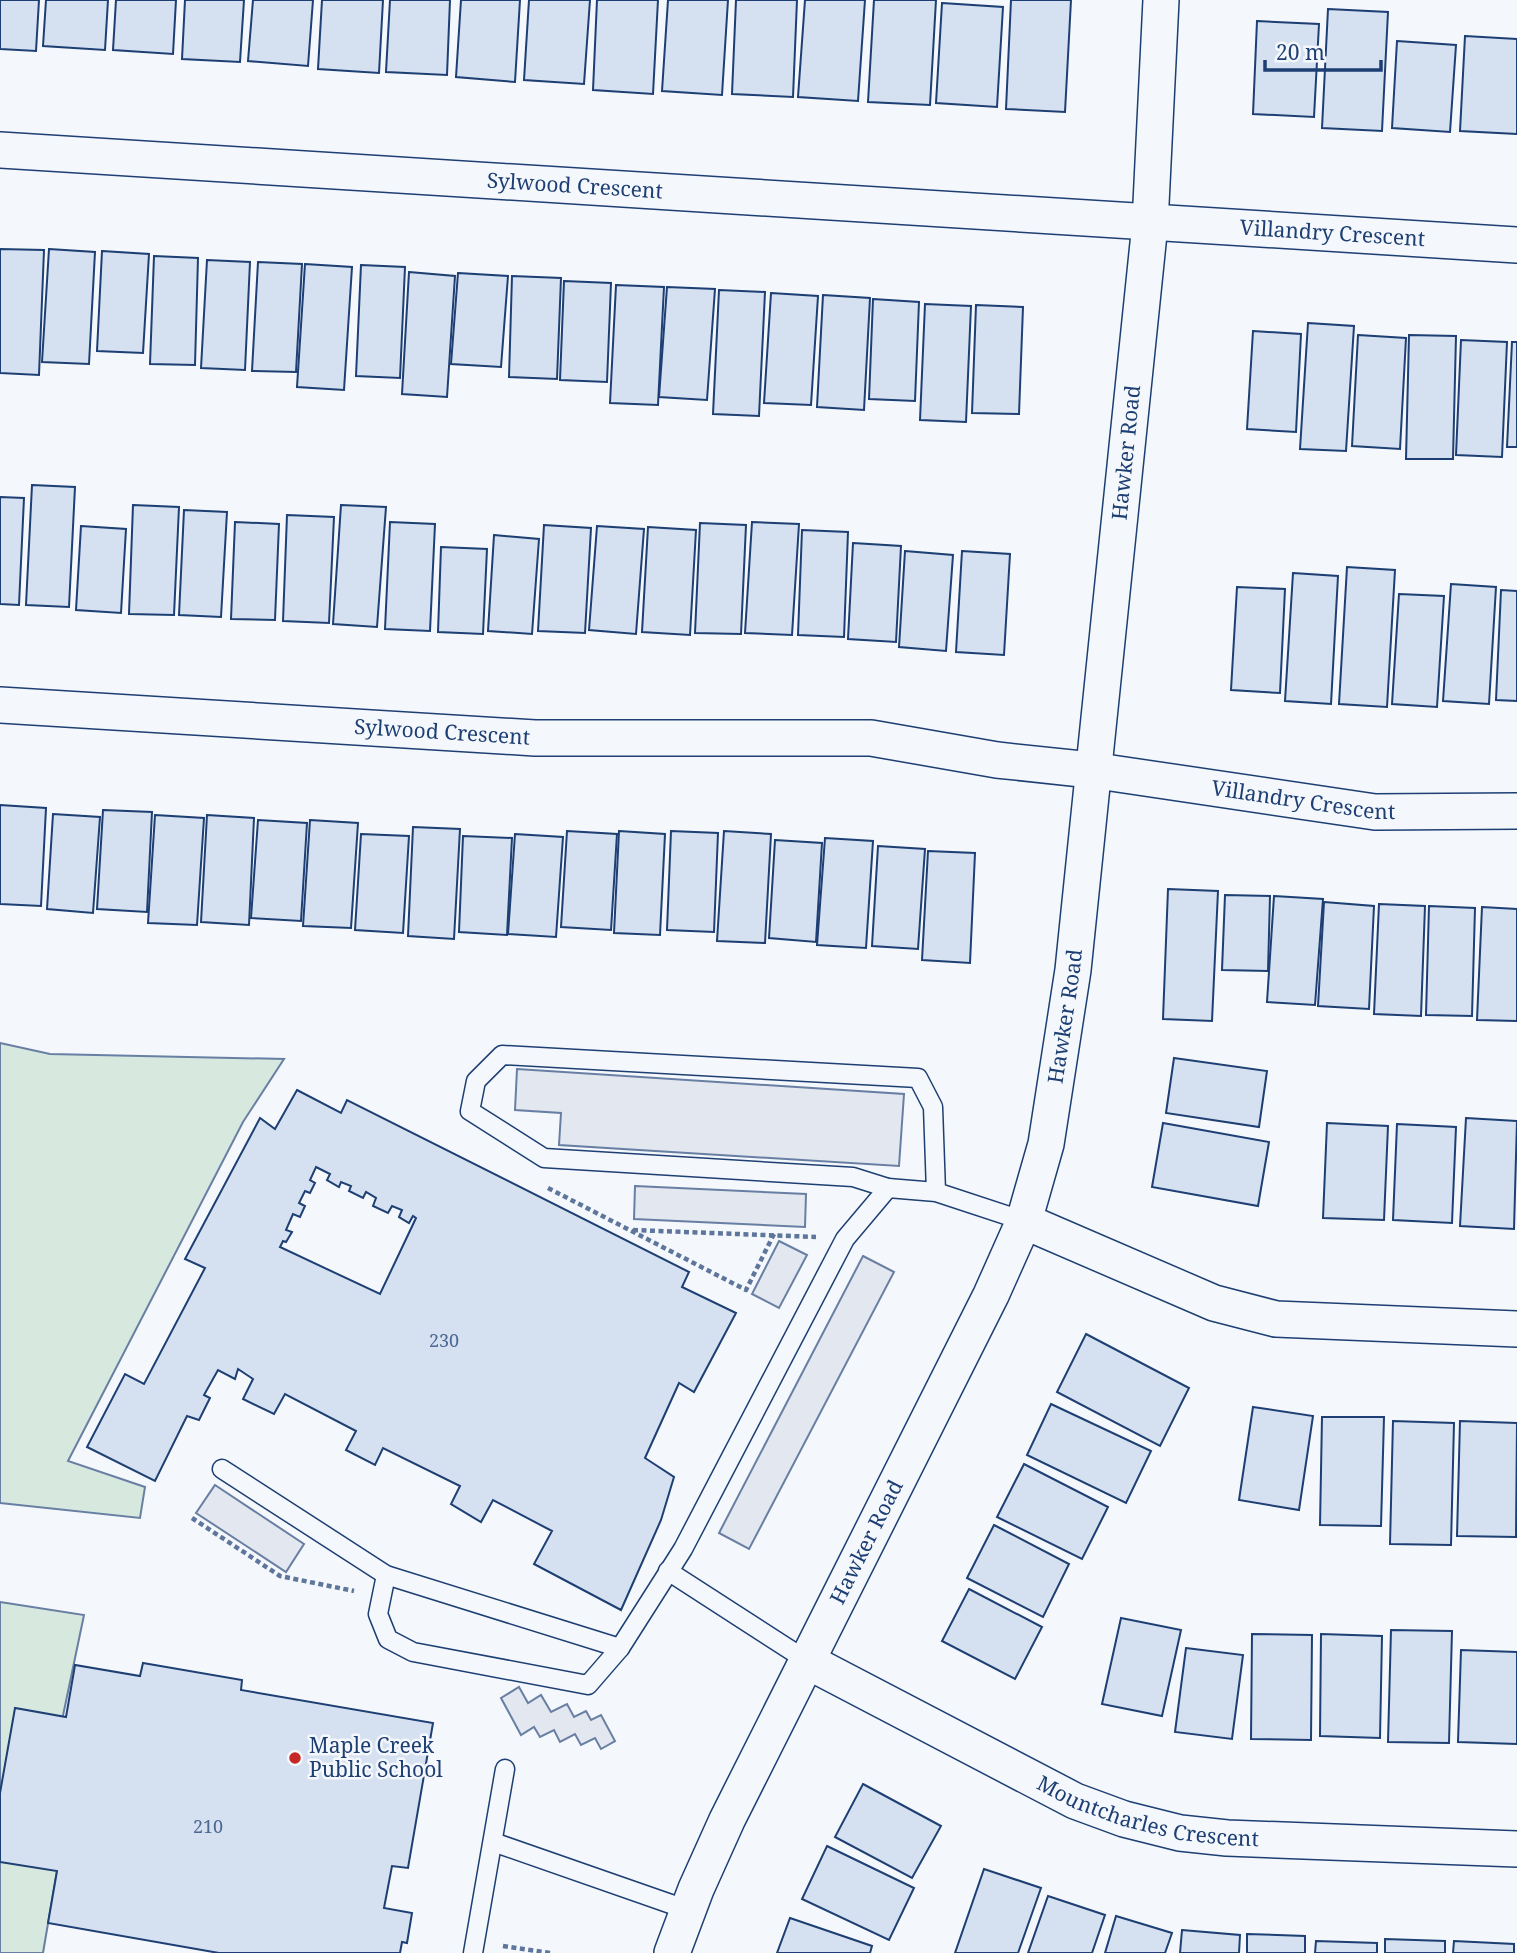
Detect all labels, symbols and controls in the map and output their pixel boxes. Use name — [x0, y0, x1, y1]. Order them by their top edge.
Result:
scale bar — [1265, 28, 1380, 72]
text: 20 m — [1276, 38, 1325, 66]
street label: Sylwood Crescent — [486, 166, 664, 204]
street label: Villandry Crescent — [1239, 213, 1426, 252]
street label: Hawker Road — [1105, 383, 1146, 521]
street label: Sylwood Crescent — [353, 712, 531, 751]
street label: Villandry Crescent — [1210, 773, 1395, 825]
street label: Hawker Road — [1041, 947, 1088, 1085]
house number: 230 — [429, 1328, 459, 1352]
street label: Hawker Road — [823, 1475, 909, 1609]
place label: Maple Creek Public School — [309, 1731, 443, 1783]
marker: Maple Creek Public School — [287, 1750, 303, 1766]
street label: Mountcharles Crescent — [1032, 1769, 1259, 1852]
house number: 210 — [193, 1814, 223, 1838]

